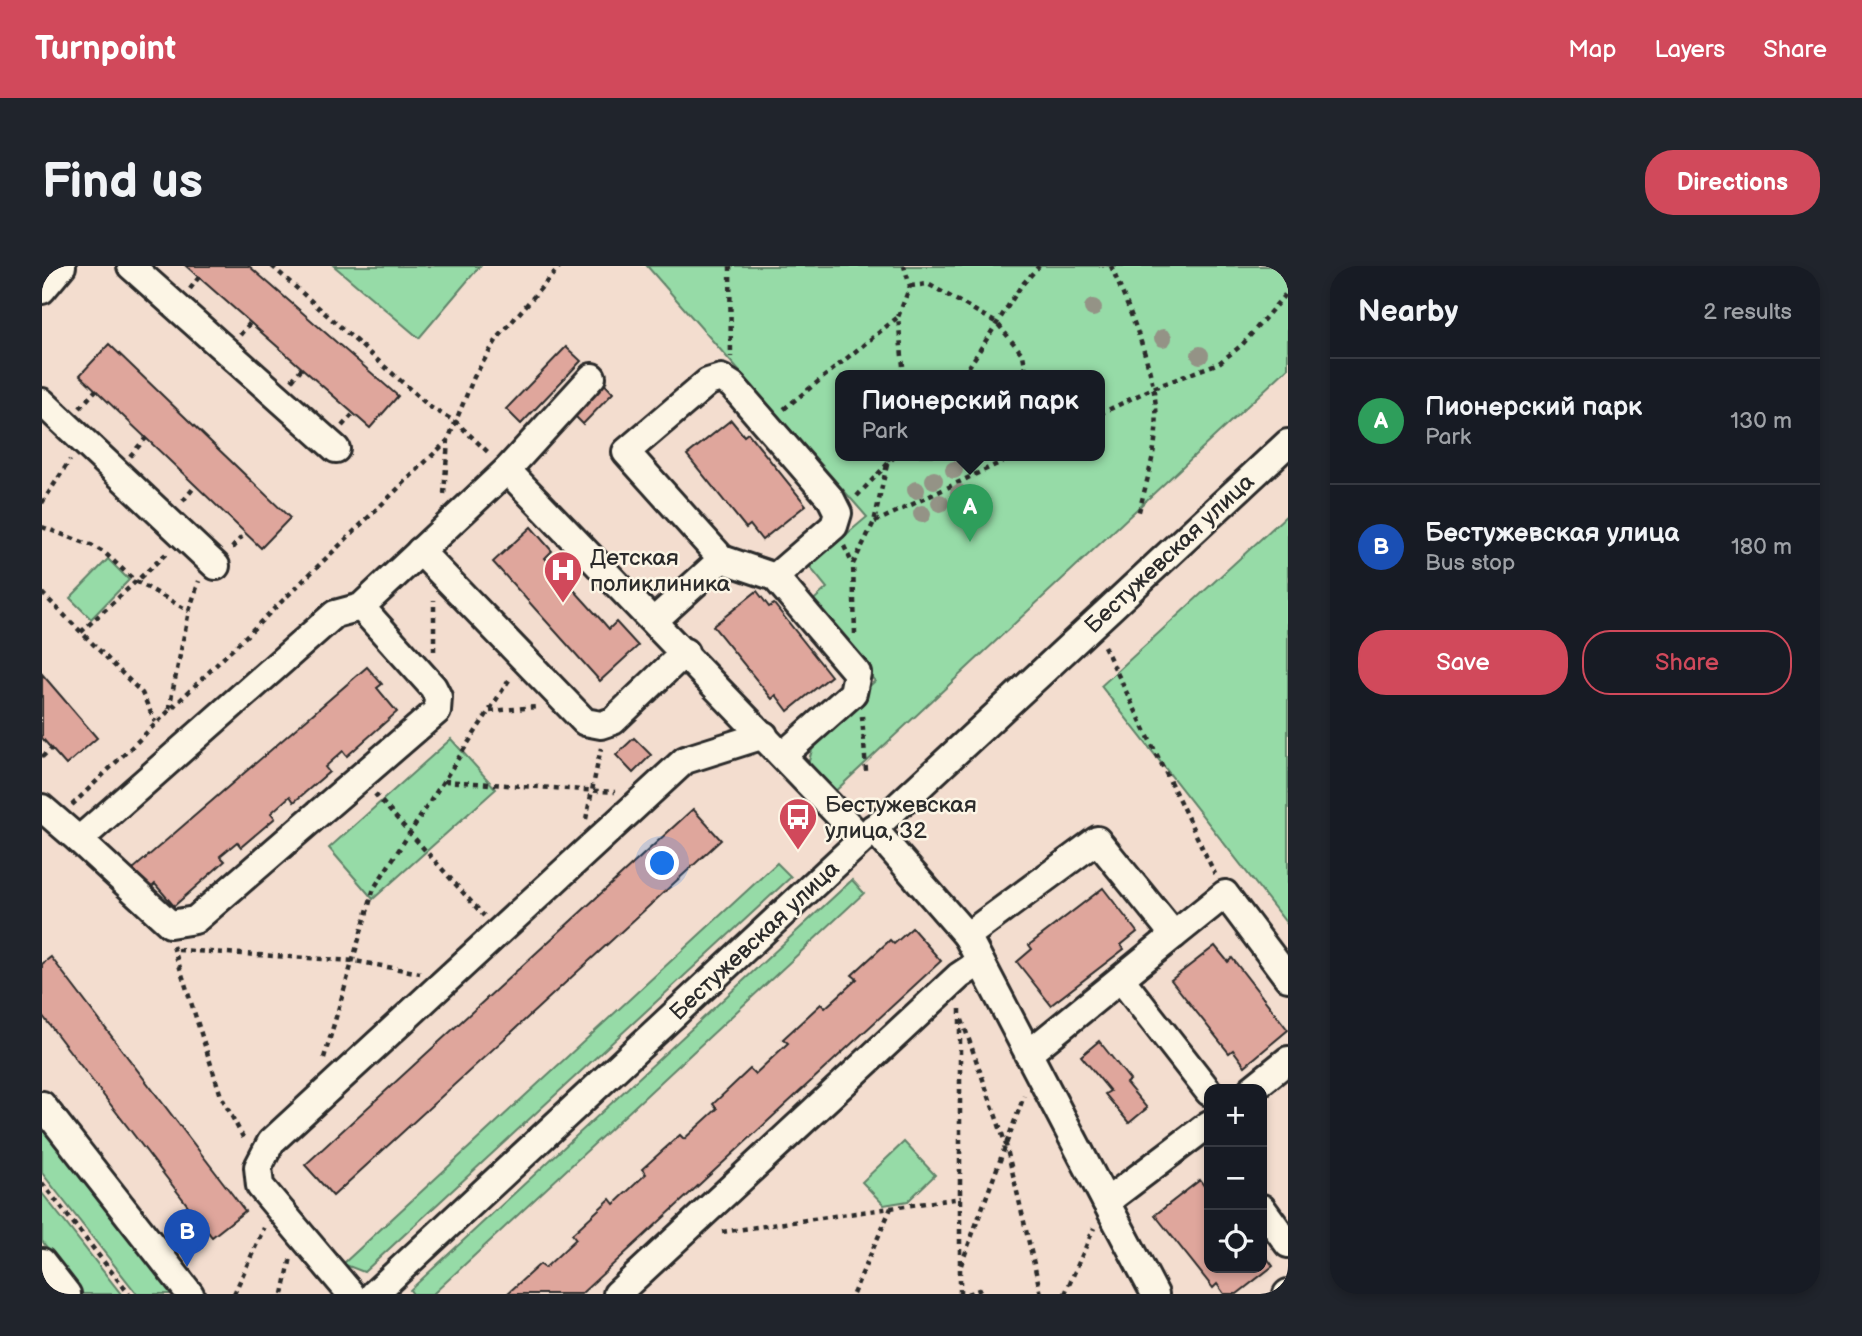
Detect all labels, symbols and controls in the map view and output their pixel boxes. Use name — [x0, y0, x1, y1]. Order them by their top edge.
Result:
text: Turnpoint — [35, 29, 176, 69]
text: Map — [1568, 35, 1616, 64]
text: Layers — [1654, 35, 1725, 64]
text: Share — [1763, 35, 1827, 64]
button: Directions — [1645, 150, 1820, 215]
text: Find us — [42, 153, 203, 212]
text: Nearby — [1358, 294, 1458, 330]
text: 2 results — [1703, 298, 1792, 326]
popup — [835, 370, 1105, 461]
text: Пионерский парк — [861, 386, 1079, 417]
text: Пионерский парк — [1425, 392, 1642, 423]
text: A — [1374, 407, 1388, 435]
text: 130 m — [1730, 407, 1792, 435]
text: Park — [861, 417, 908, 445]
text: Park — [1425, 423, 1471, 451]
street label: Бестужевская улица — [1079, 468, 1261, 640]
pin: A — [947, 484, 993, 542]
text: Бестужевская улица — [1425, 518, 1679, 549]
text: B — [1373, 533, 1389, 561]
text: 180 m — [1731, 533, 1792, 561]
place label: Детская поликлиника — [590, 544, 731, 598]
hospital icon: Детская поликлиника — [542, 549, 584, 604]
text: Bus stop — [1425, 549, 1515, 577]
button: Save — [1358, 630, 1568, 695]
button: Share — [1582, 630, 1792, 695]
place label: Бестужевская улица, 32 — [825, 791, 977, 845]
bus stop icon: Бестужевская улица, 32 — [777, 796, 819, 851]
your location — [645, 846, 679, 880]
street label: Бестужевская улица — [664, 855, 846, 1027]
map controls — [1204, 1084, 1267, 1273]
button: + — [1204, 1084, 1267, 1147]
button: − — [1204, 1147, 1267, 1210]
pin: B — [164, 1209, 210, 1267]
button: locate — [1204, 1210, 1267, 1273]

